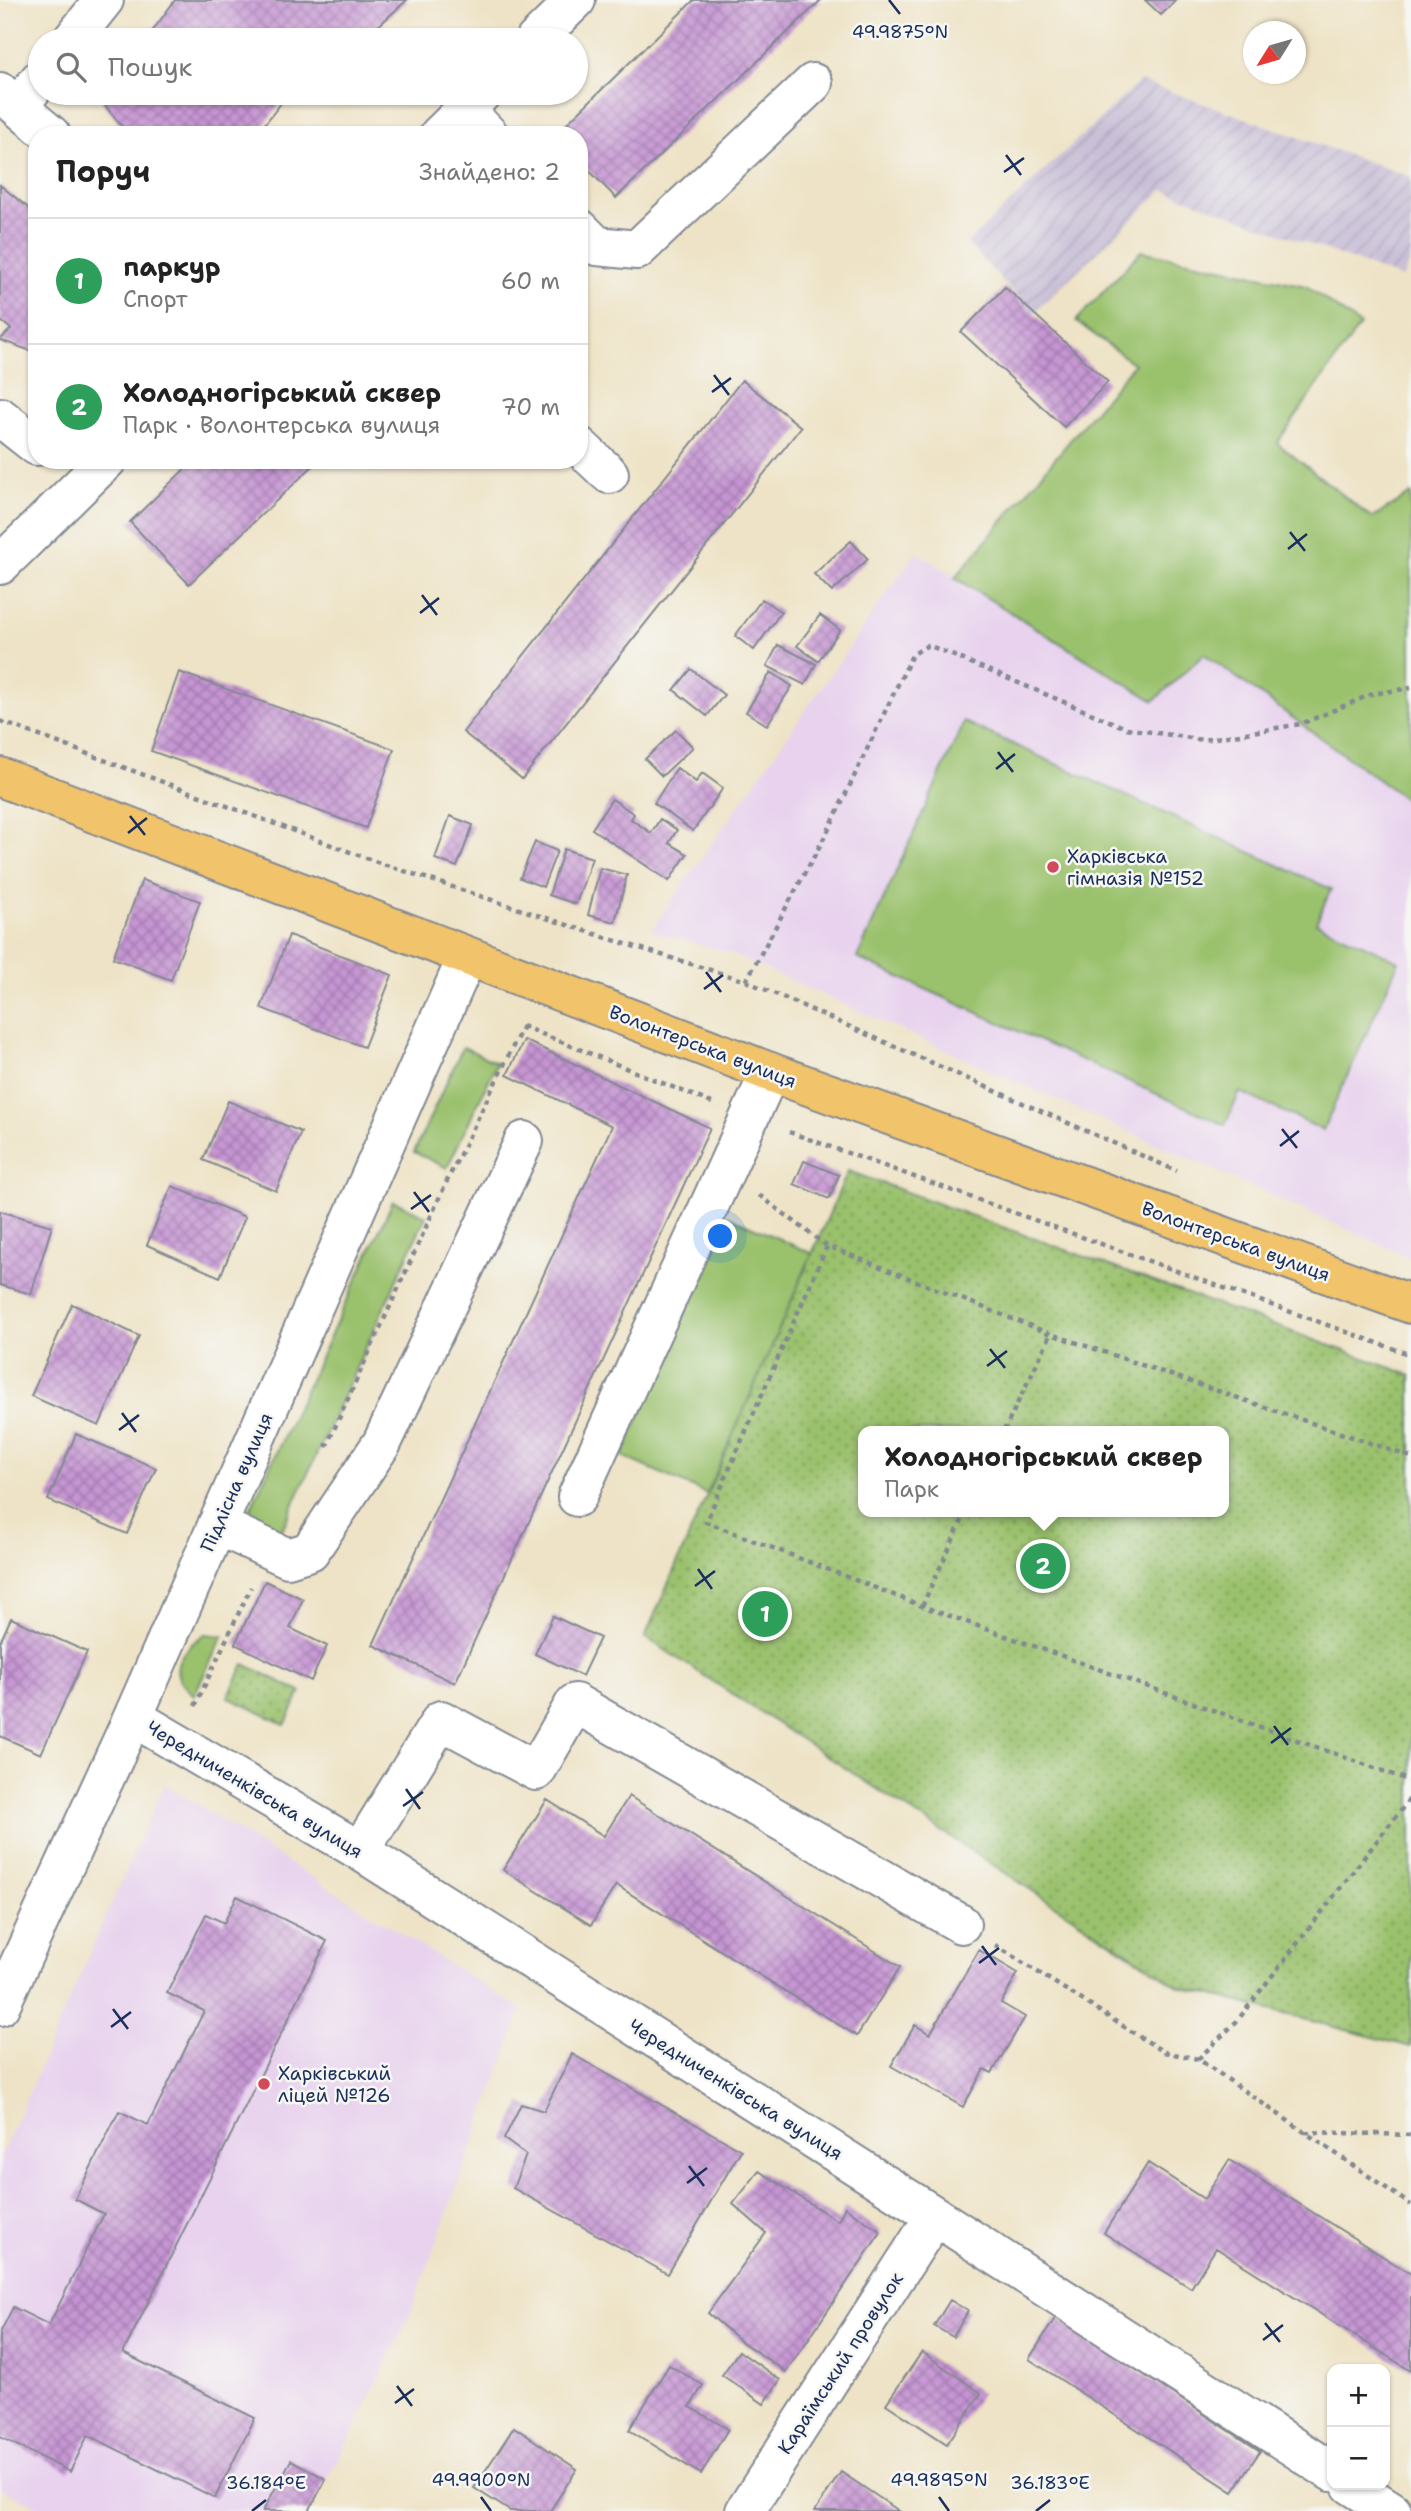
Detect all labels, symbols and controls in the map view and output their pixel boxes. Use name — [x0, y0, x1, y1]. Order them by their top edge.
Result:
text: 49.9875°N — [852, 20, 948, 44]
north arrow — [1243, 21, 1306, 84]
search box — [28, 28, 588, 105]
icon: search — [52, 48, 90, 86]
text: Пошук — [108, 49, 192, 84]
text: Поруч — [56, 151, 150, 192]
text: Знайдено: 2 — [419, 157, 560, 187]
text: паркур — [123, 249, 221, 284]
text: 1 — [74, 266, 84, 296]
text: 60 m — [501, 266, 560, 296]
text: Спорт — [123, 284, 188, 314]
text: Холодногірський сквер — [123, 375, 441, 410]
text: 2 — [71, 392, 87, 422]
text: 70 m — [501, 392, 560, 422]
text: Парк · Волонтерська вулиця — [123, 410, 440, 440]
place label: Харківська гімназія №152 — [1067, 844, 1204, 891]
marker: Харківська гімназія №152 — [1045, 859, 1061, 875]
street label: Волонтерська вулиця — [606, 999, 800, 1094]
street label: Волонтерська вулиця — [1138, 1196, 1334, 1287]
your location — [703, 1219, 737, 1253]
street label: Підлісна вулиця — [195, 1409, 278, 1556]
popup — [858, 1426, 1229, 1517]
text: Холодногірський сквер — [884, 1439, 1203, 1474]
text: Парк — [884, 1474, 939, 1504]
pin: 2 — [1020, 1540, 1066, 1592]
pin: 1 — [742, 1588, 788, 1640]
street label: Чередниченківська вулиця — [142, 1715, 368, 1864]
street label: Чередниченківська вулиця — [624, 2013, 848, 2166]
place label: Харківський ліцей №126 — [278, 2061, 391, 2108]
marker: Харківський ліцей №126 — [256, 2076, 272, 2092]
street label: Караїмський провулок — [772, 2267, 909, 2459]
map controls — [1327, 2364, 1390, 2490]
button: + — [1327, 2364, 1390, 2427]
button: − — [1327, 2427, 1390, 2490]
text: 49.9900°N — [431, 2468, 531, 2492]
text: 49.9895°N — [890, 2468, 988, 2492]
text: 36.184°E — [226, 2471, 306, 2495]
text: 36.183°E — [1010, 2471, 1090, 2495]

